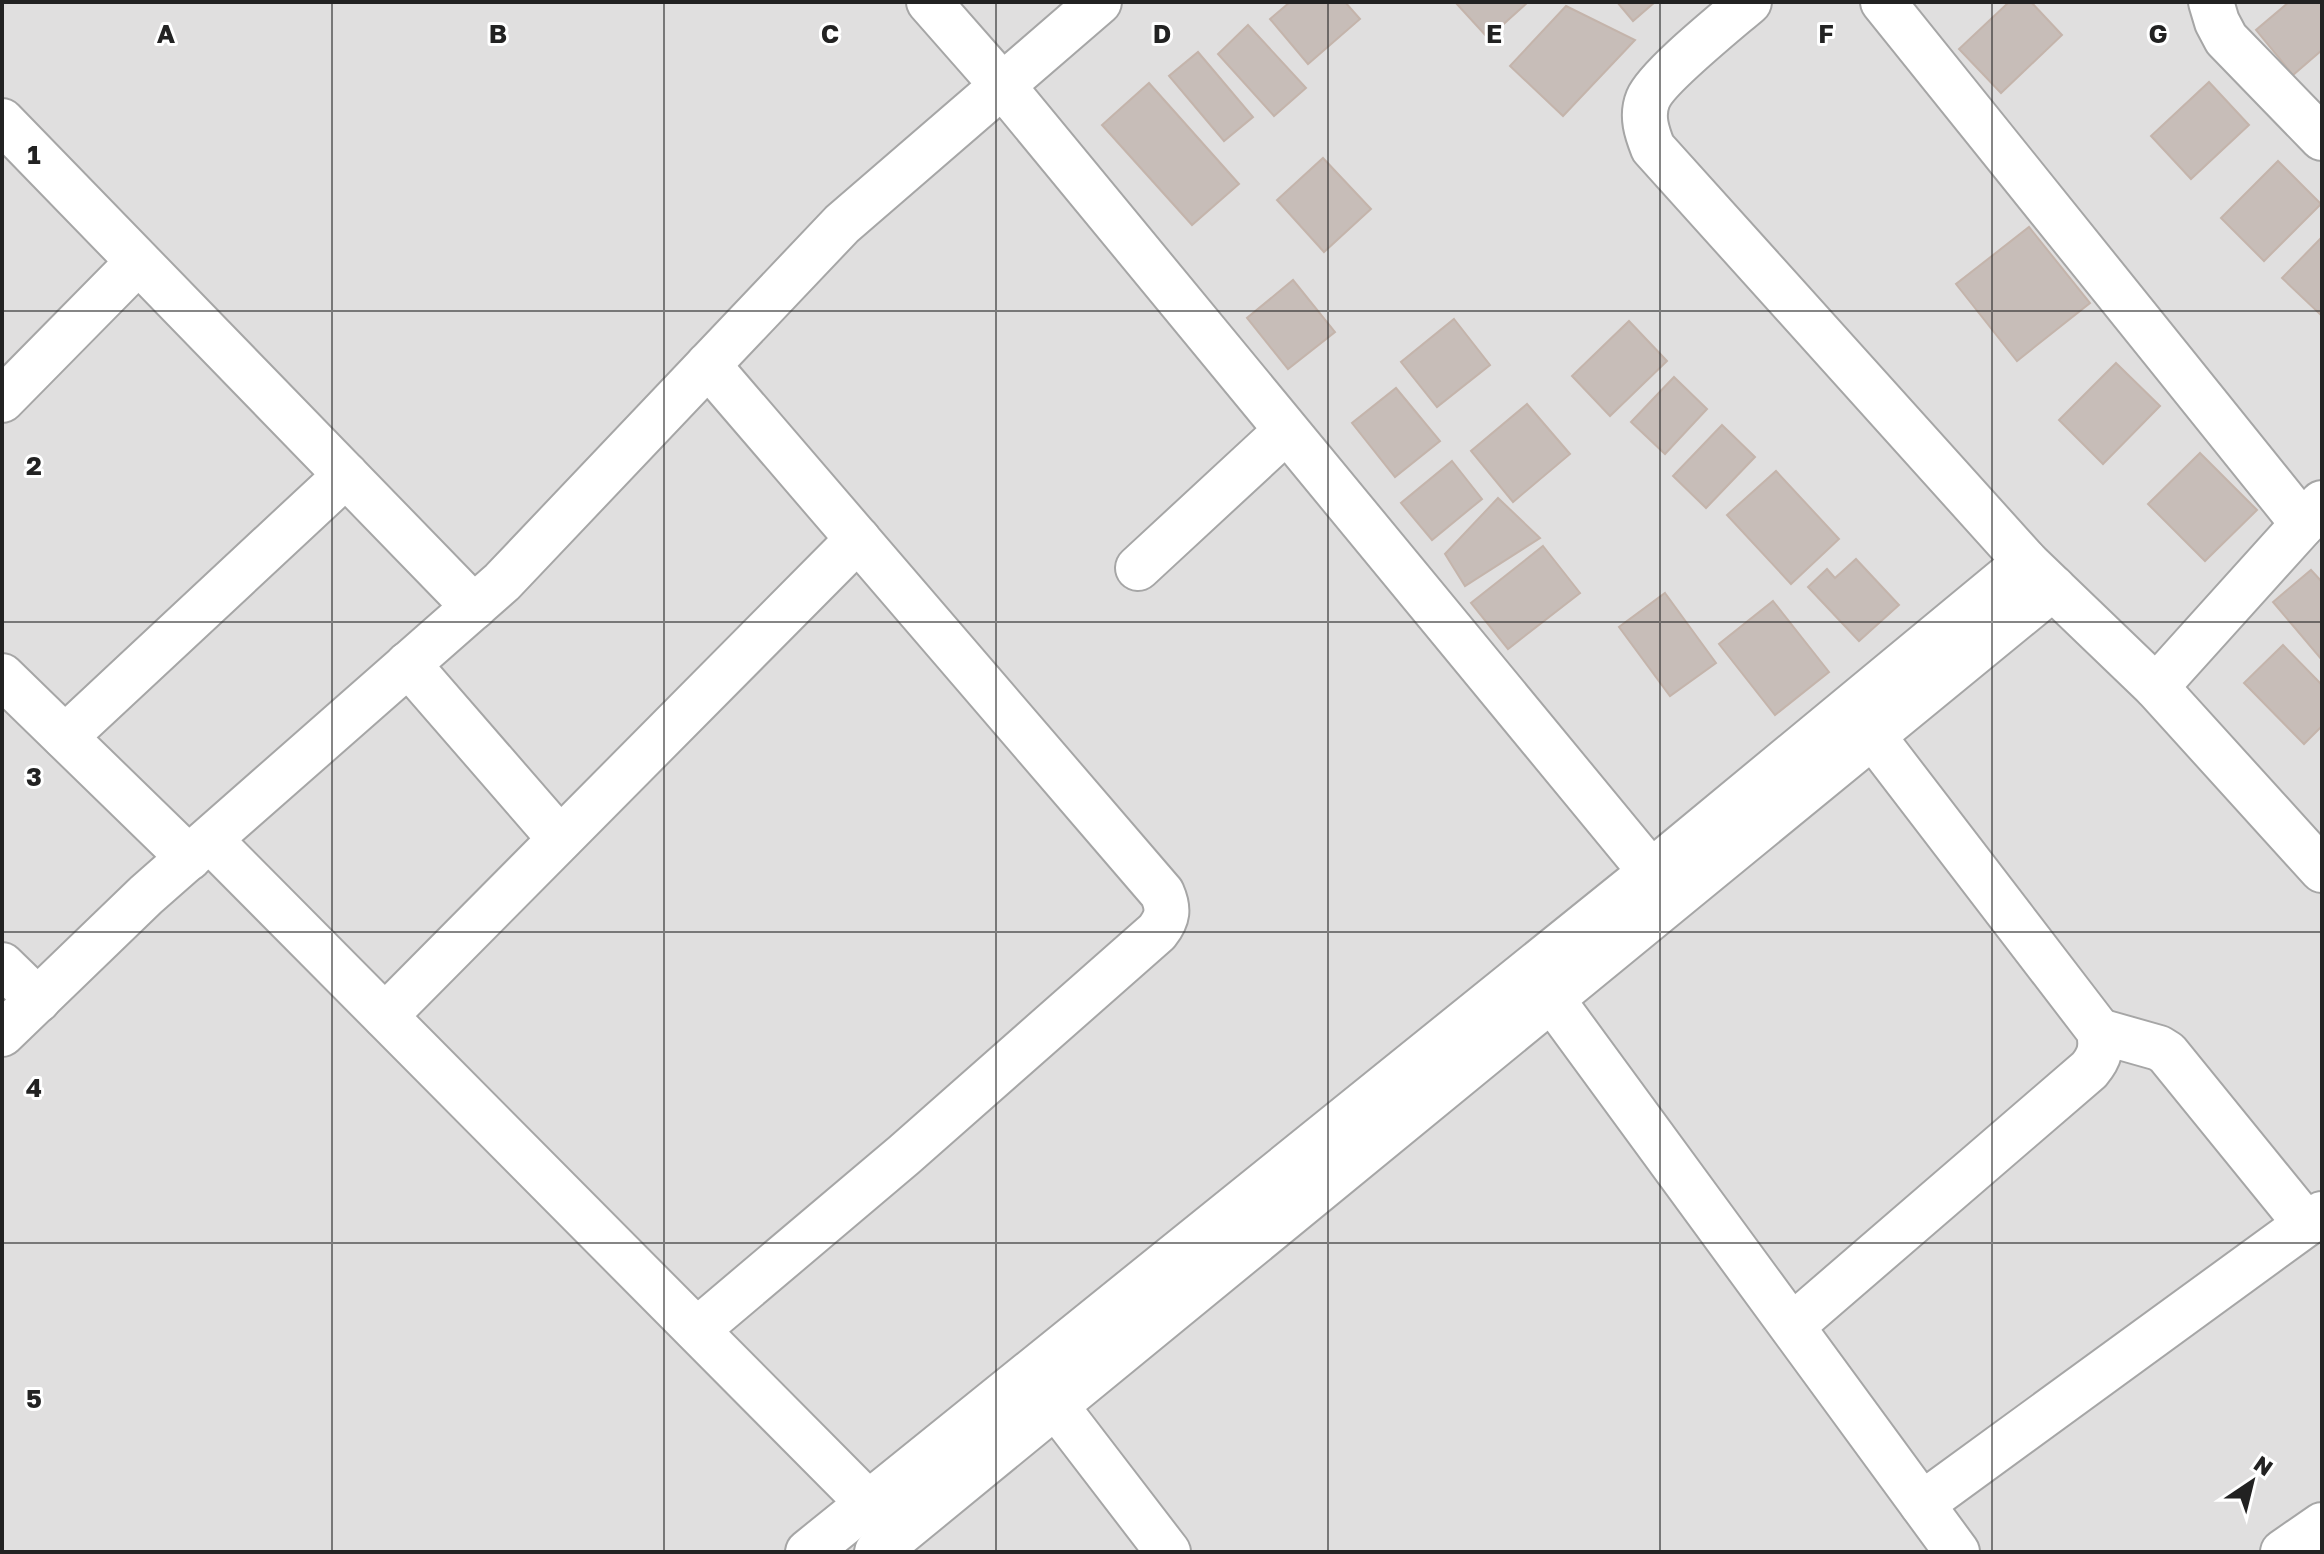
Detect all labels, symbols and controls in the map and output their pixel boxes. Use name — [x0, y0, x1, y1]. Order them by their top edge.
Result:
text: A — [157, 18, 176, 49]
text: B — [489, 18, 507, 49]
text: C — [821, 18, 839, 49]
text: D — [1153, 18, 1171, 49]
text: E — [1486, 18, 1502, 49]
text: F — [1818, 18, 1834, 49]
text: G — [2148, 18, 2168, 49]
text: 1 — [27, 139, 41, 170]
text: 2 — [26, 450, 42, 481]
text: 3 — [26, 761, 42, 792]
text: 4 — [26, 1072, 42, 1103]
text: 5 — [26, 1383, 42, 1414]
north arrow — [2212, 1442, 2292, 1522]
text: N — [2249, 1449, 2278, 1481]

